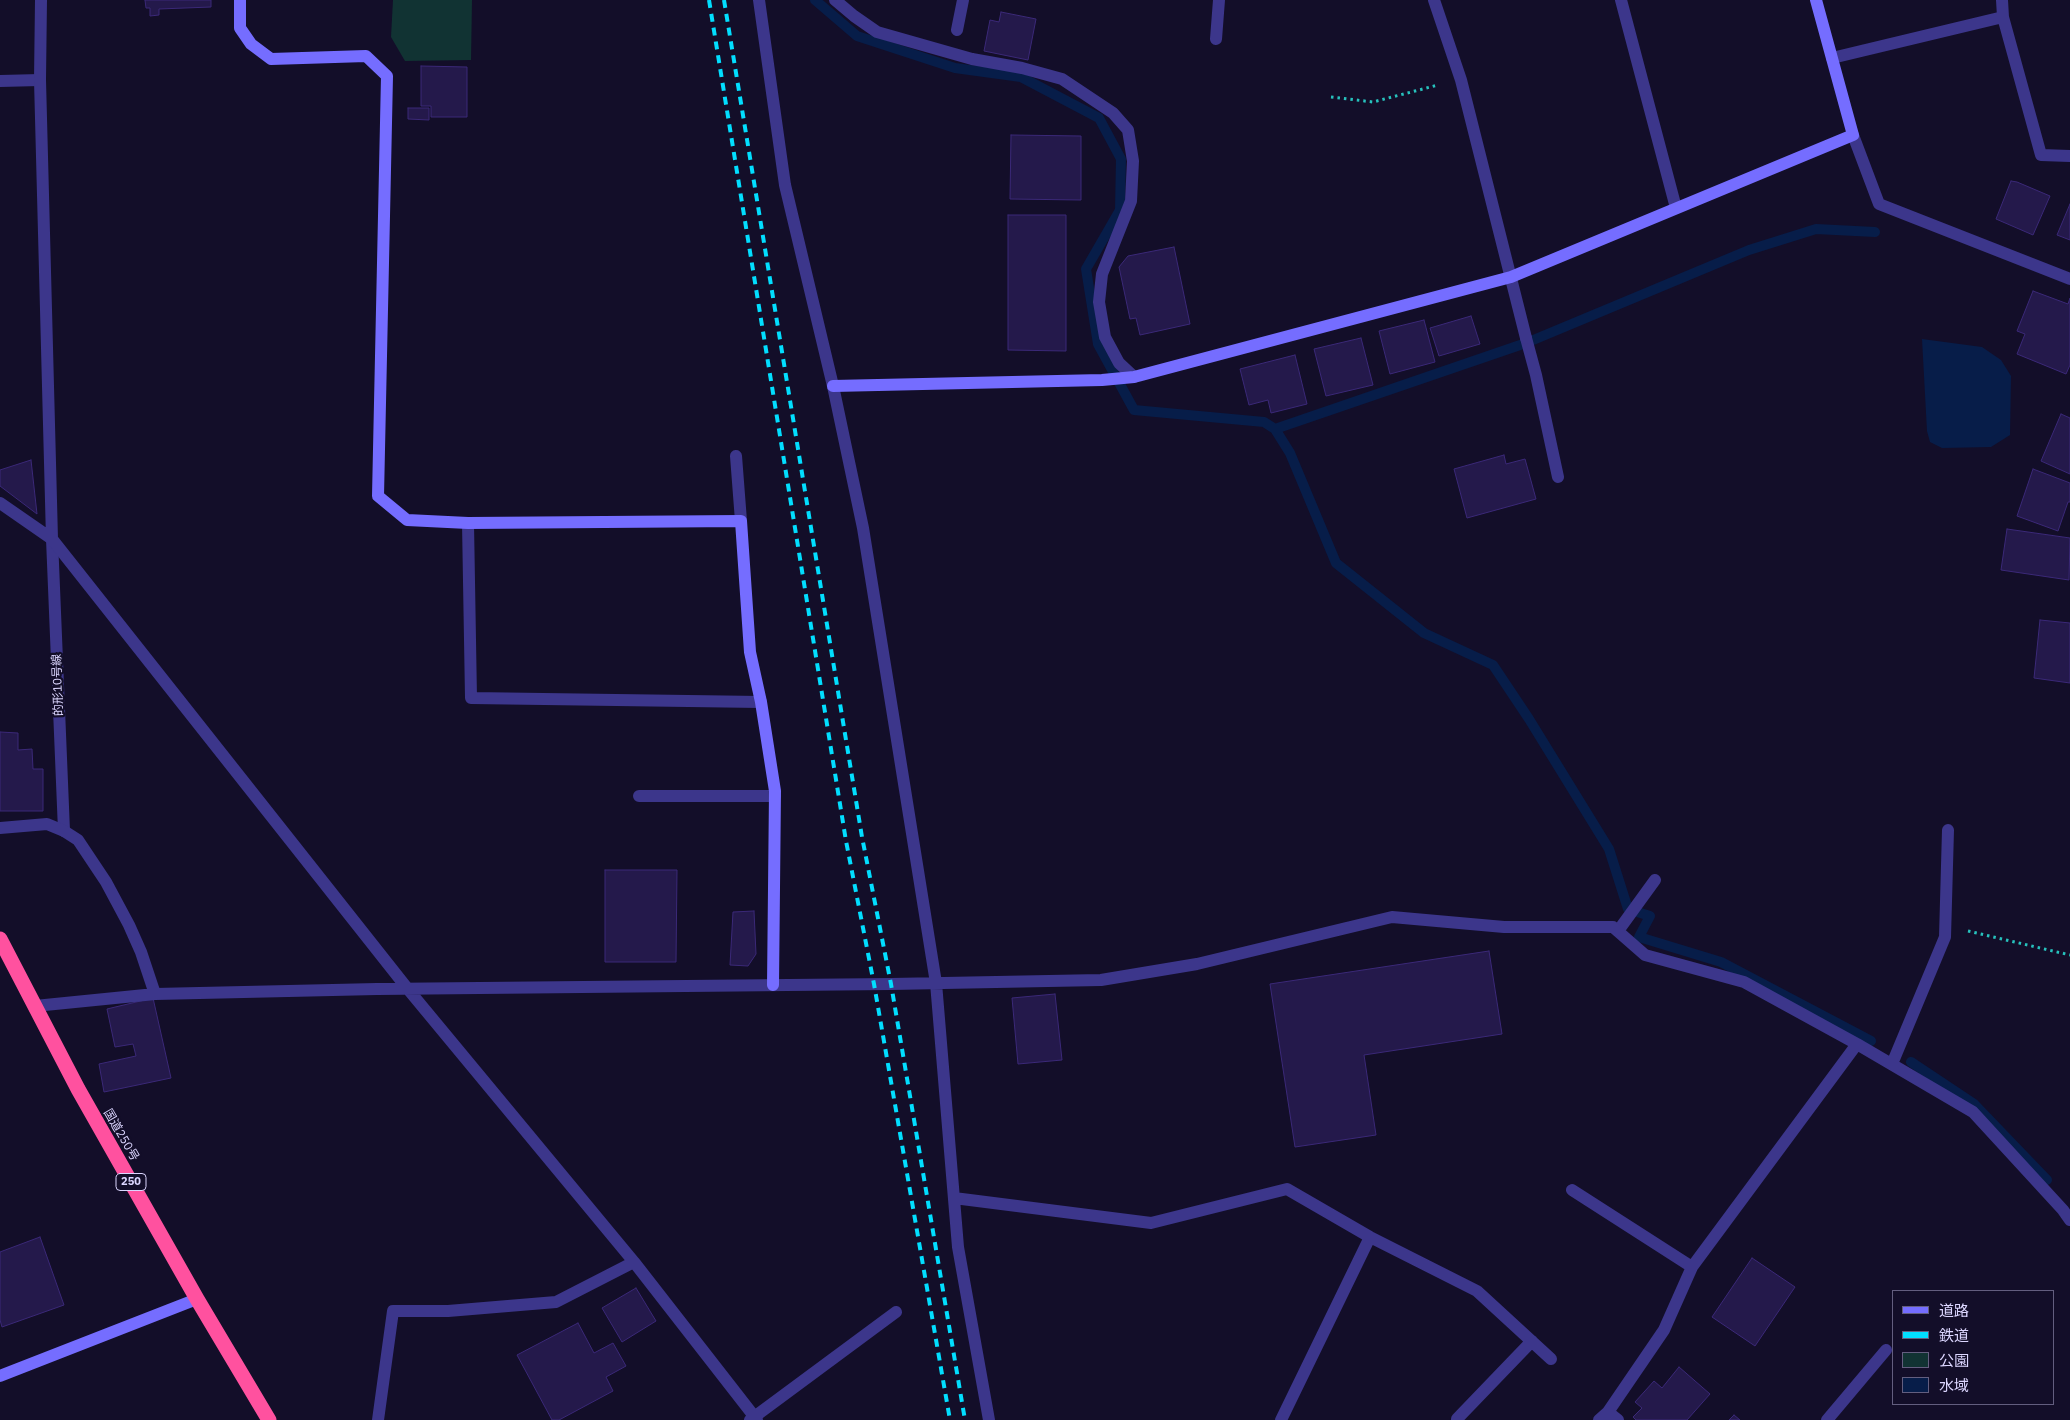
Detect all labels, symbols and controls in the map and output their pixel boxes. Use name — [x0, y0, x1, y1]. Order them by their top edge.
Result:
street label: 的形10号線 — [50, 654, 66, 716]
street label: 国道250号 — [100, 1106, 142, 1164]
road number: 250 — [116, 1174, 146, 1190]
legend — [1892, 1290, 2055, 1405]
text: 道路 — [1939, 1301, 1969, 1320]
text: 鉄道 — [1939, 1326, 1969, 1345]
text: 公園 — [1939, 1351, 1969, 1370]
text: 水域 — [1939, 1376, 1969, 1395]

